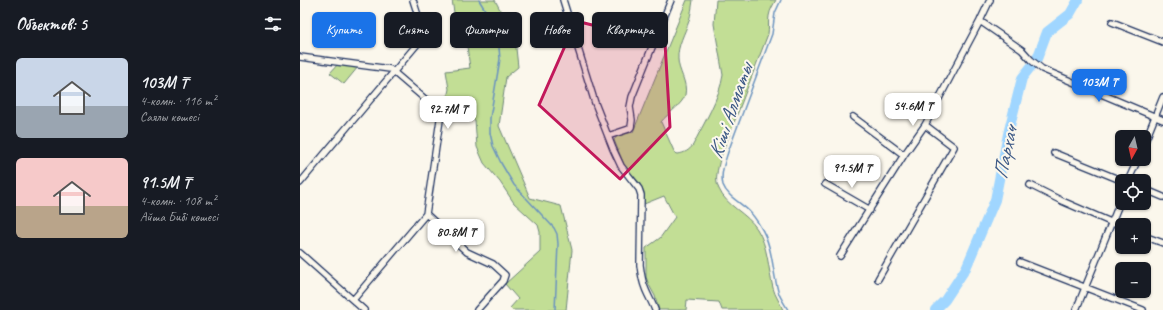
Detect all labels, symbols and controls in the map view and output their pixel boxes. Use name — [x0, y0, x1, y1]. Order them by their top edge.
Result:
chip: Купить — [312, 12, 376, 48]
chip: Снять — [384, 12, 442, 48]
chip: Фильтры — [450, 12, 522, 48]
chip: Новое — [530, 12, 584, 48]
chip: Квартира — [592, 12, 668, 48]
icon: filters — [262, 13, 284, 35]
text: Объектов: 5 — [16, 14, 87, 35]
water label: Кіші Алматы — [702, 57, 760, 162]
pin: 103M ₸ — [1066, 69, 1132, 103]
text: 103M ₸ — [140, 72, 188, 93]
icon: home — [48, 74, 96, 122]
text: 103M ₸ — [1081, 74, 1117, 90]
text: 4-комн. · 116 m² — [140, 93, 216, 109]
pin: 54.6M ₸ — [876, 93, 950, 127]
pin: 92.7M ₸ — [411, 96, 485, 130]
text: 54.6M ₸ — [893, 98, 933, 114]
text: 92.7M ₸ — [429, 101, 467, 117]
text: Саялы көшесі — [140, 109, 199, 125]
water label: Пархач — [987, 121, 1024, 181]
north arrow — [1115, 130, 1151, 166]
map controls — [1115, 130, 1151, 298]
pin: 91.5M ₸ — [815, 155, 889, 189]
text: 91.5M ₸ — [833, 160, 871, 176]
text: 91.5M ₸ — [140, 172, 191, 193]
icon: home — [48, 174, 96, 222]
button: locate — [1115, 174, 1151, 210]
text: 4-комн. · 108 m² — [140, 193, 216, 209]
text: Айша Бибі көшесі — [140, 209, 218, 225]
button: + — [1115, 218, 1151, 254]
pin: 80.8M ₸ — [419, 219, 493, 253]
text: 80.8M ₸ — [436, 224, 476, 240]
button: − — [1115, 262, 1151, 298]

